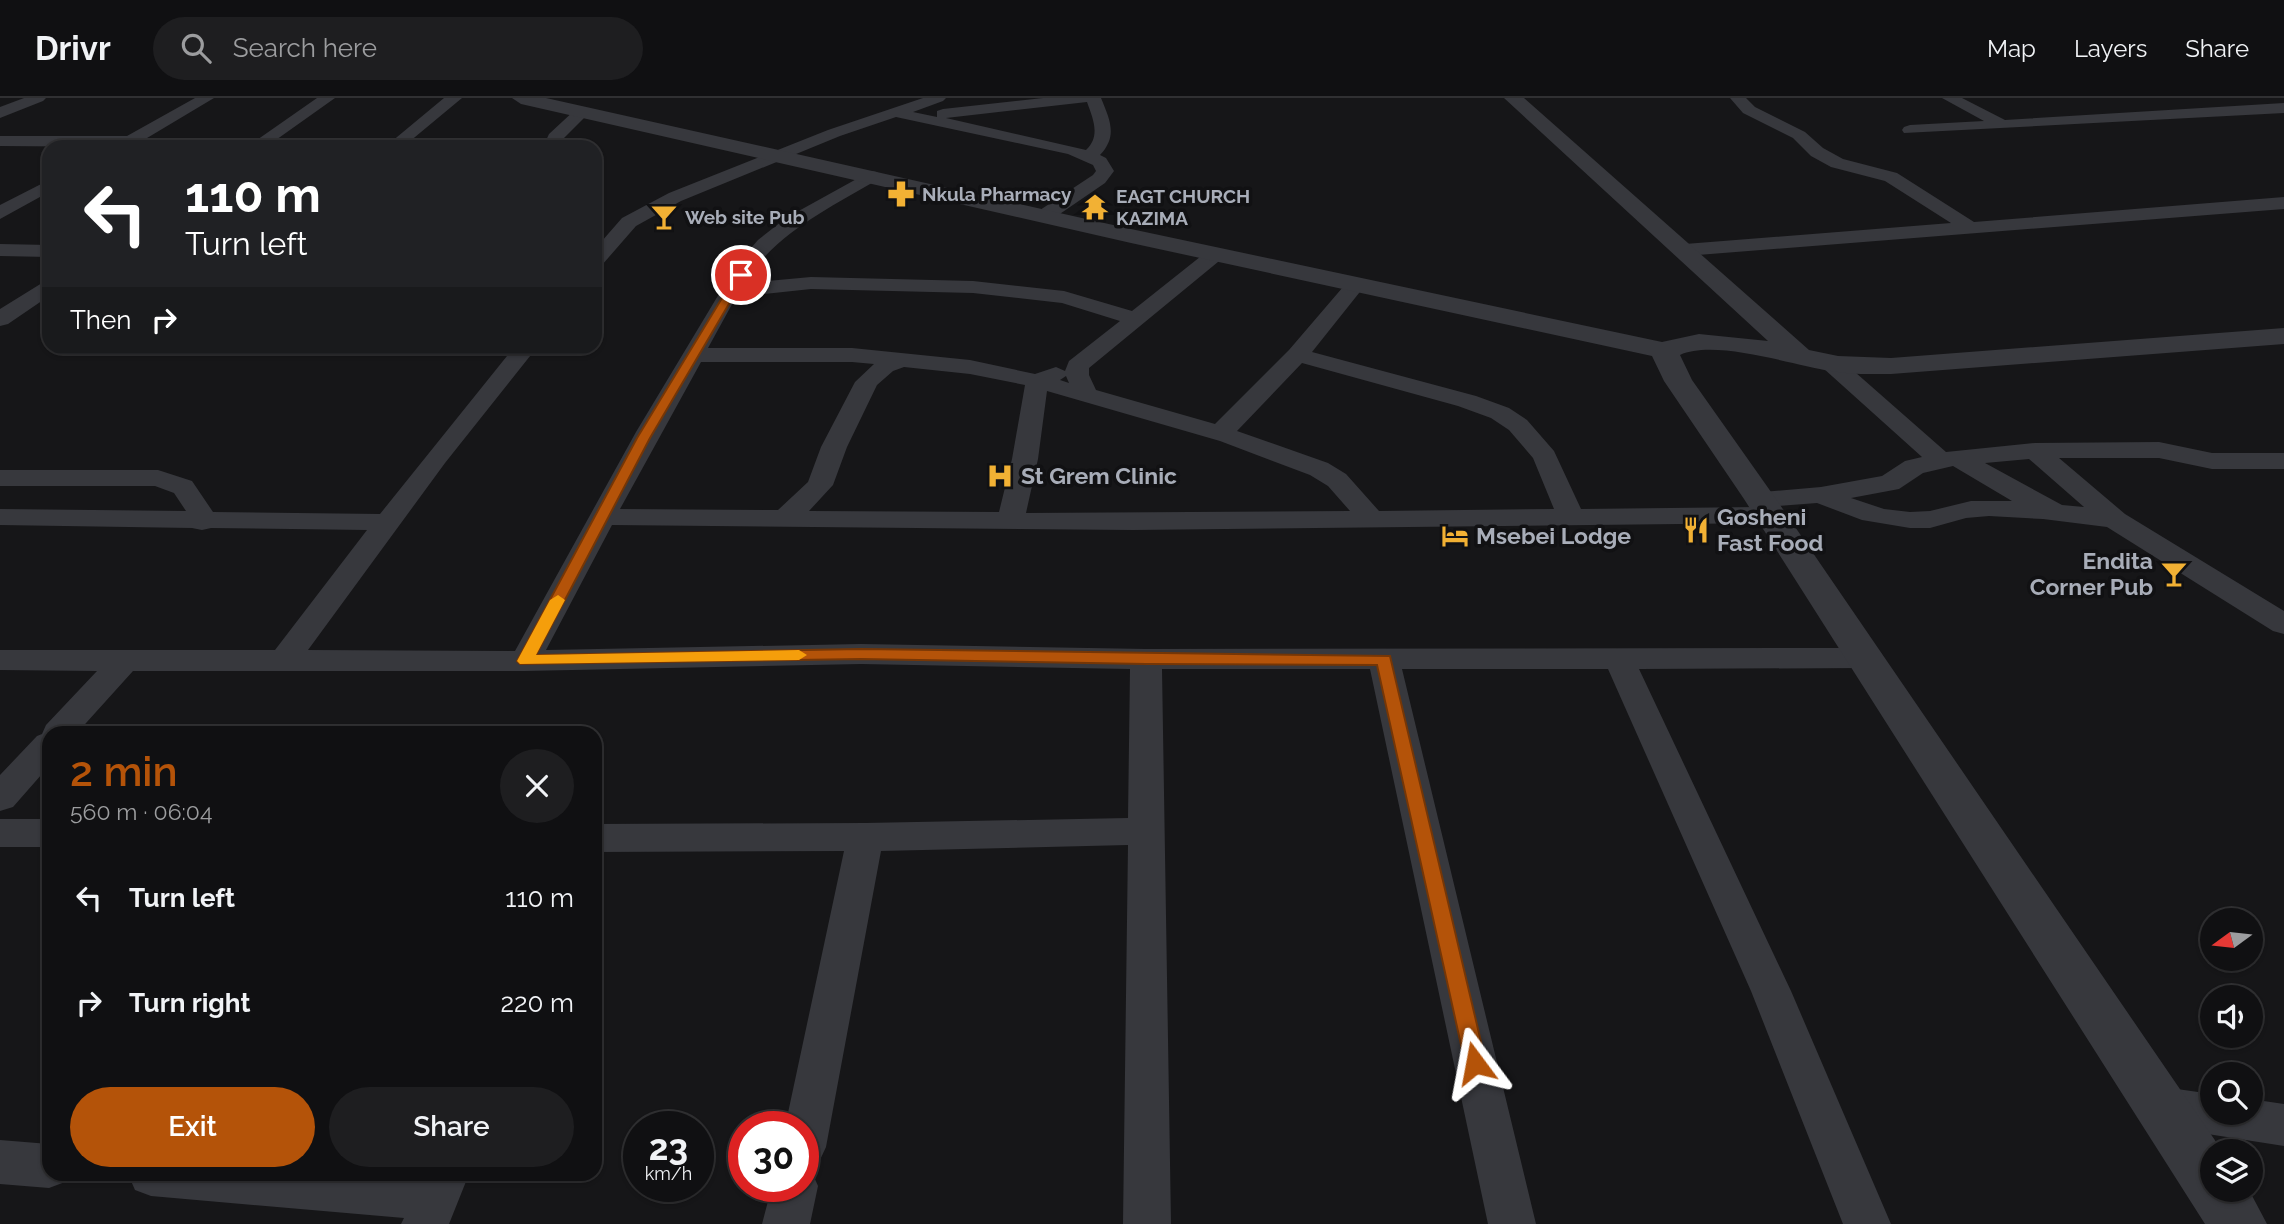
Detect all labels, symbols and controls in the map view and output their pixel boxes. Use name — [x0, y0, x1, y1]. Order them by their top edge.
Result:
search box — [153, 17, 643, 80]
text: Drivr — [35, 29, 111, 68]
icon: search — [177, 29, 215, 67]
text: Search here — [233, 33, 377, 63]
text: Map — [1987, 34, 2036, 63]
text: Layers — [2074, 34, 2147, 63]
text: Share — [2185, 34, 2249, 63]
text: 110 m — [185, 166, 321, 223]
icon: left — [70, 168, 161, 259]
pharmacy icon: Nkula Pharmacy — [886, 179, 916, 209]
place label: Nkula Pharmacy — [922, 183, 1072, 205]
place label: EAGT CHURCH KAZIMA — [1116, 185, 1250, 229]
temple icon: EAGT CHURCH KAZIMA — [1080, 192, 1110, 222]
bar icon: Web site Pub — [649, 202, 679, 232]
place label: Web site Pub — [685, 206, 805, 228]
text: Turn left — [185, 225, 307, 262]
pin — [711, 245, 771, 305]
icon: arrive — [722, 256, 760, 294]
icon: right — [145, 301, 183, 339]
text: Then — [70, 305, 131, 335]
hospital icon: St Grem Clinic — [985, 461, 1015, 491]
place label: St Grem Clinic — [1021, 462, 1177, 489]
place label: Gosheni Fast Food — [1717, 503, 1823, 556]
restaurant icon: Gosheni Fast Food — [1681, 515, 1711, 545]
hotel icon: Msebei Lodge — [1440, 521, 1470, 551]
place label: Msebei Lodge — [1476, 522, 1631, 549]
place label: Endita Corner Pub — [2030, 547, 2153, 600]
bar icon: Endita Corner Pub — [2159, 559, 2189, 589]
text: 2 min — [70, 747, 178, 796]
button: close — [500, 749, 574, 823]
text: 560 m · 06:04 — [70, 798, 212, 825]
icon: left — [70, 879, 108, 917]
text: Turn left — [129, 883, 235, 913]
text: 110 m — [505, 883, 574, 913]
north arrow — [2200, 908, 2263, 971]
map controls — [2200, 908, 2263, 1202]
icon: right — [70, 984, 108, 1022]
button: sound — [2200, 985, 2263, 1048]
text: Turn right — [129, 988, 250, 1018]
text: 220 m — [500, 988, 574, 1018]
position arrow — [1438, 1026, 1512, 1100]
button: search — [2200, 1062, 2263, 1125]
button: Exit — [70, 1087, 315, 1167]
button: Share — [329, 1087, 574, 1167]
speed limit sign: 30 — [728, 1111, 819, 1202]
text: 23 — [649, 1127, 688, 1168]
button: layers — [2200, 1139, 2263, 1202]
text: km/h — [645, 1163, 692, 1184]

